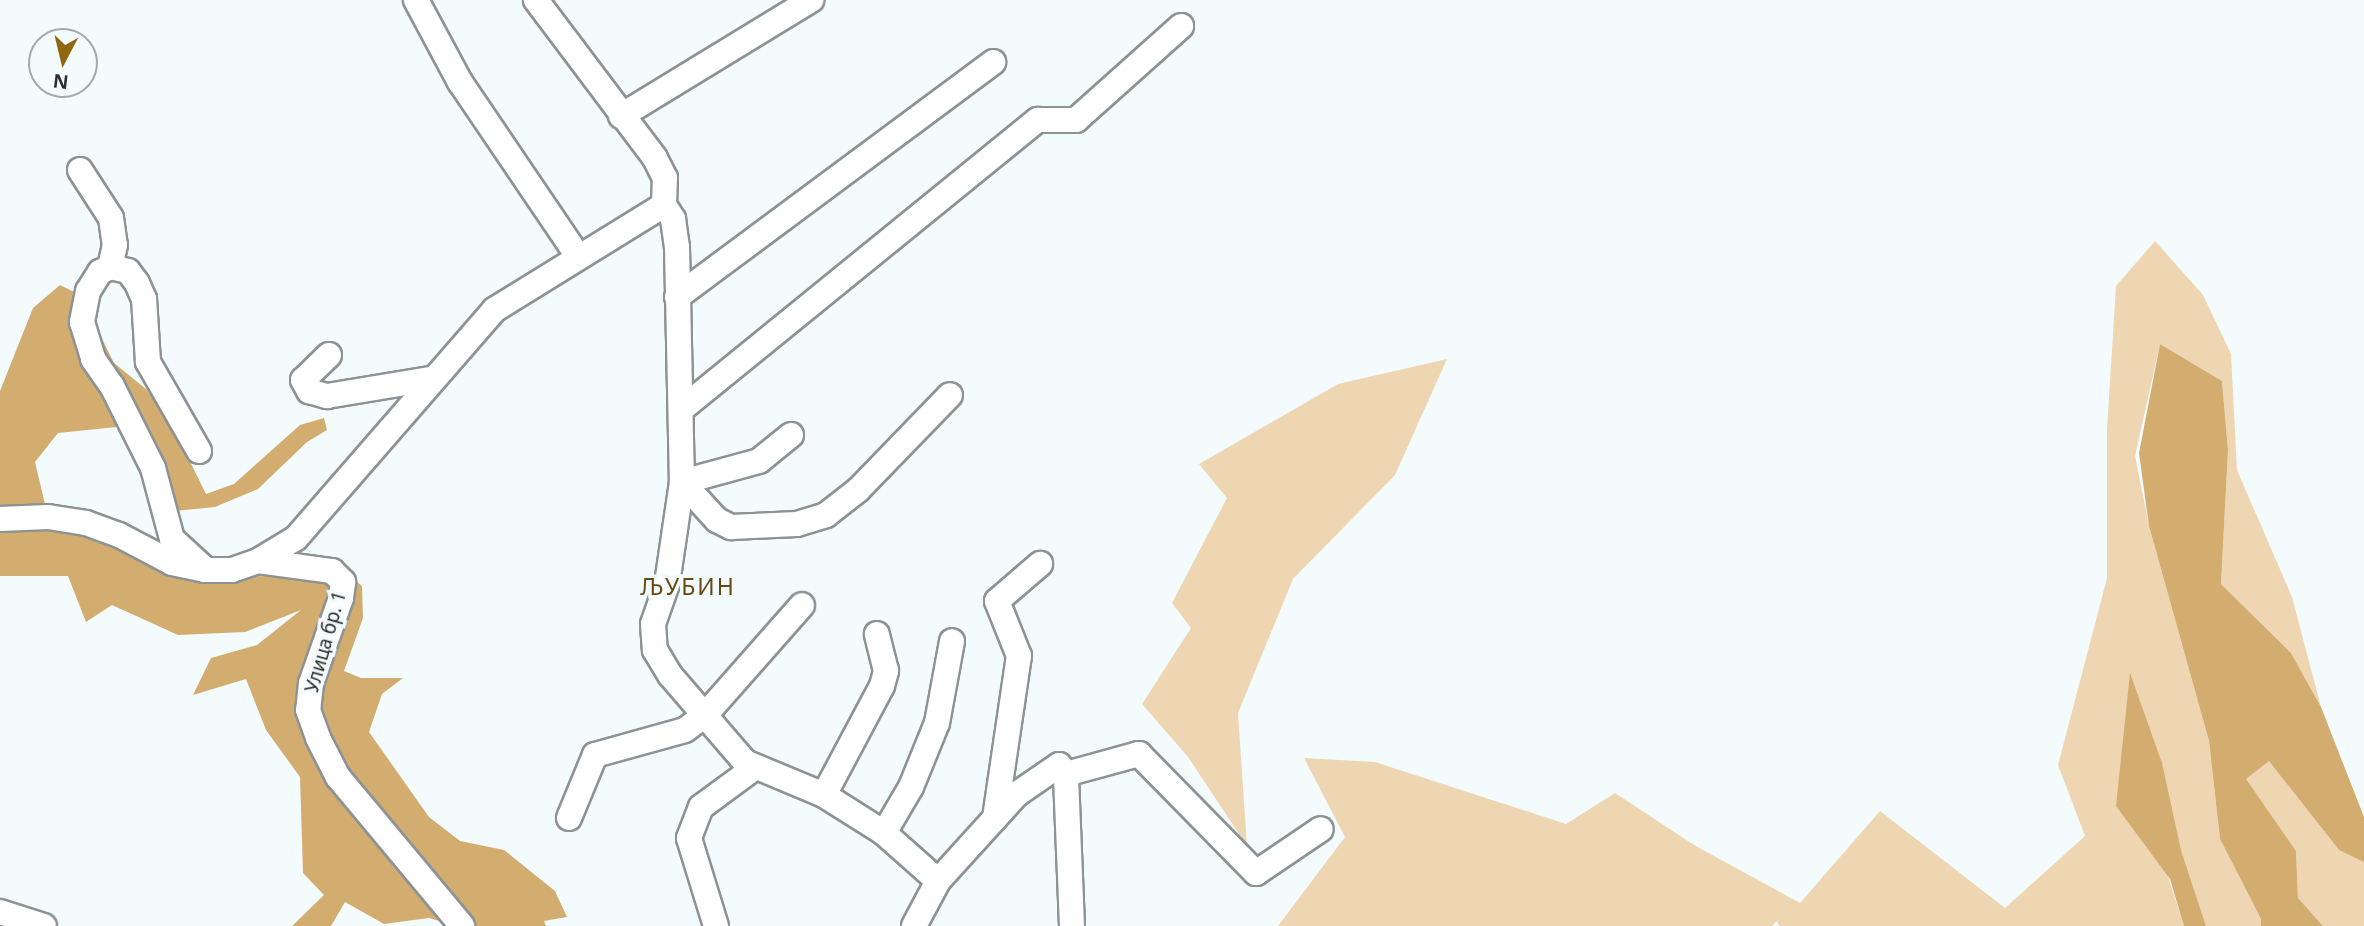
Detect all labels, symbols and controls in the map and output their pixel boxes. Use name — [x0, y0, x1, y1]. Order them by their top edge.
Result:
north arrow — [28, 28, 98, 98]
text: N — [51, 68, 70, 96]
district label: ЉУБИН — [641, 572, 735, 600]
street label: Улица бр. 1 — [301, 589, 351, 695]

